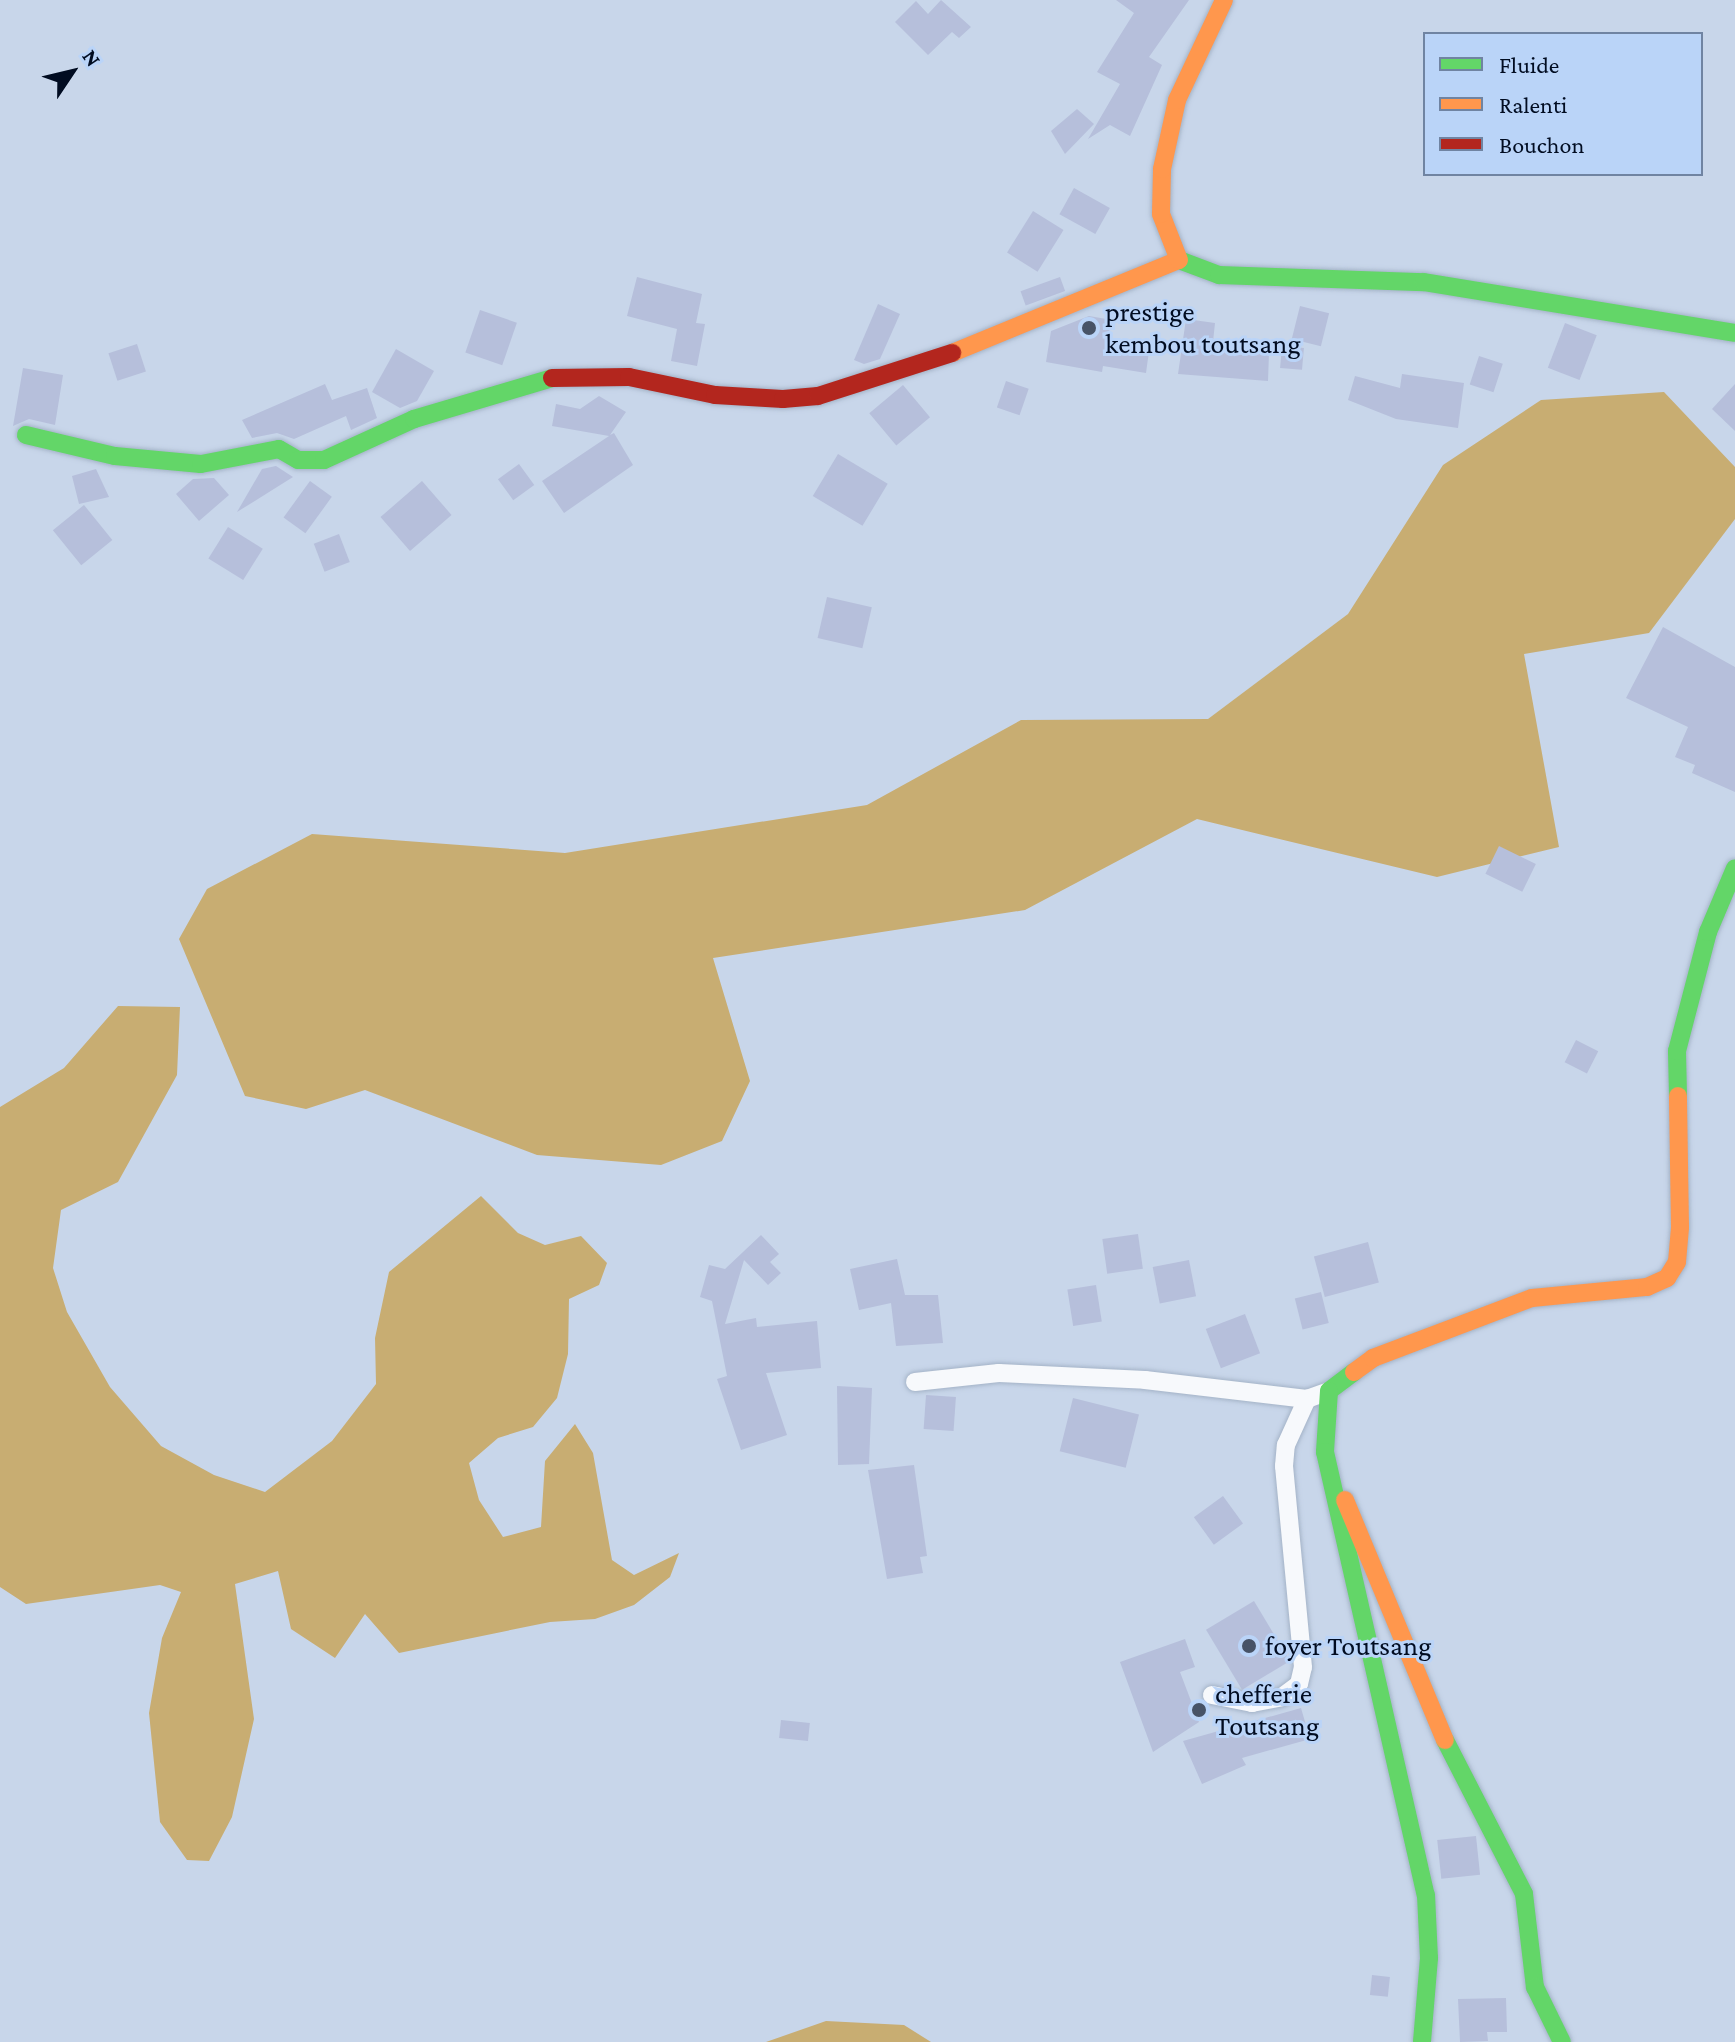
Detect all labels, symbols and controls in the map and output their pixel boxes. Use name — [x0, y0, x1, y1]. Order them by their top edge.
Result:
north arrow — [32, 32, 112, 112]
legend — [1423, 32, 1703, 176]
text: N — [78, 45, 107, 71]
text: Fluide — [1499, 51, 1559, 78]
text: Ralenti — [1499, 91, 1567, 118]
text: Bouchon — [1499, 131, 1584, 158]
place label: prestige kembou toutsang — [1105, 295, 1301, 361]
marker: prestige kembou toutsang — [1080, 319, 1098, 337]
place label: foyer Toutsang — [1265, 1629, 1432, 1663]
marker: foyer Toutsang — [1240, 1637, 1258, 1655]
place label: chefferie Toutsang — [1215, 1677, 1319, 1743]
marker: chefferie Toutsang — [1190, 1701, 1208, 1719]

